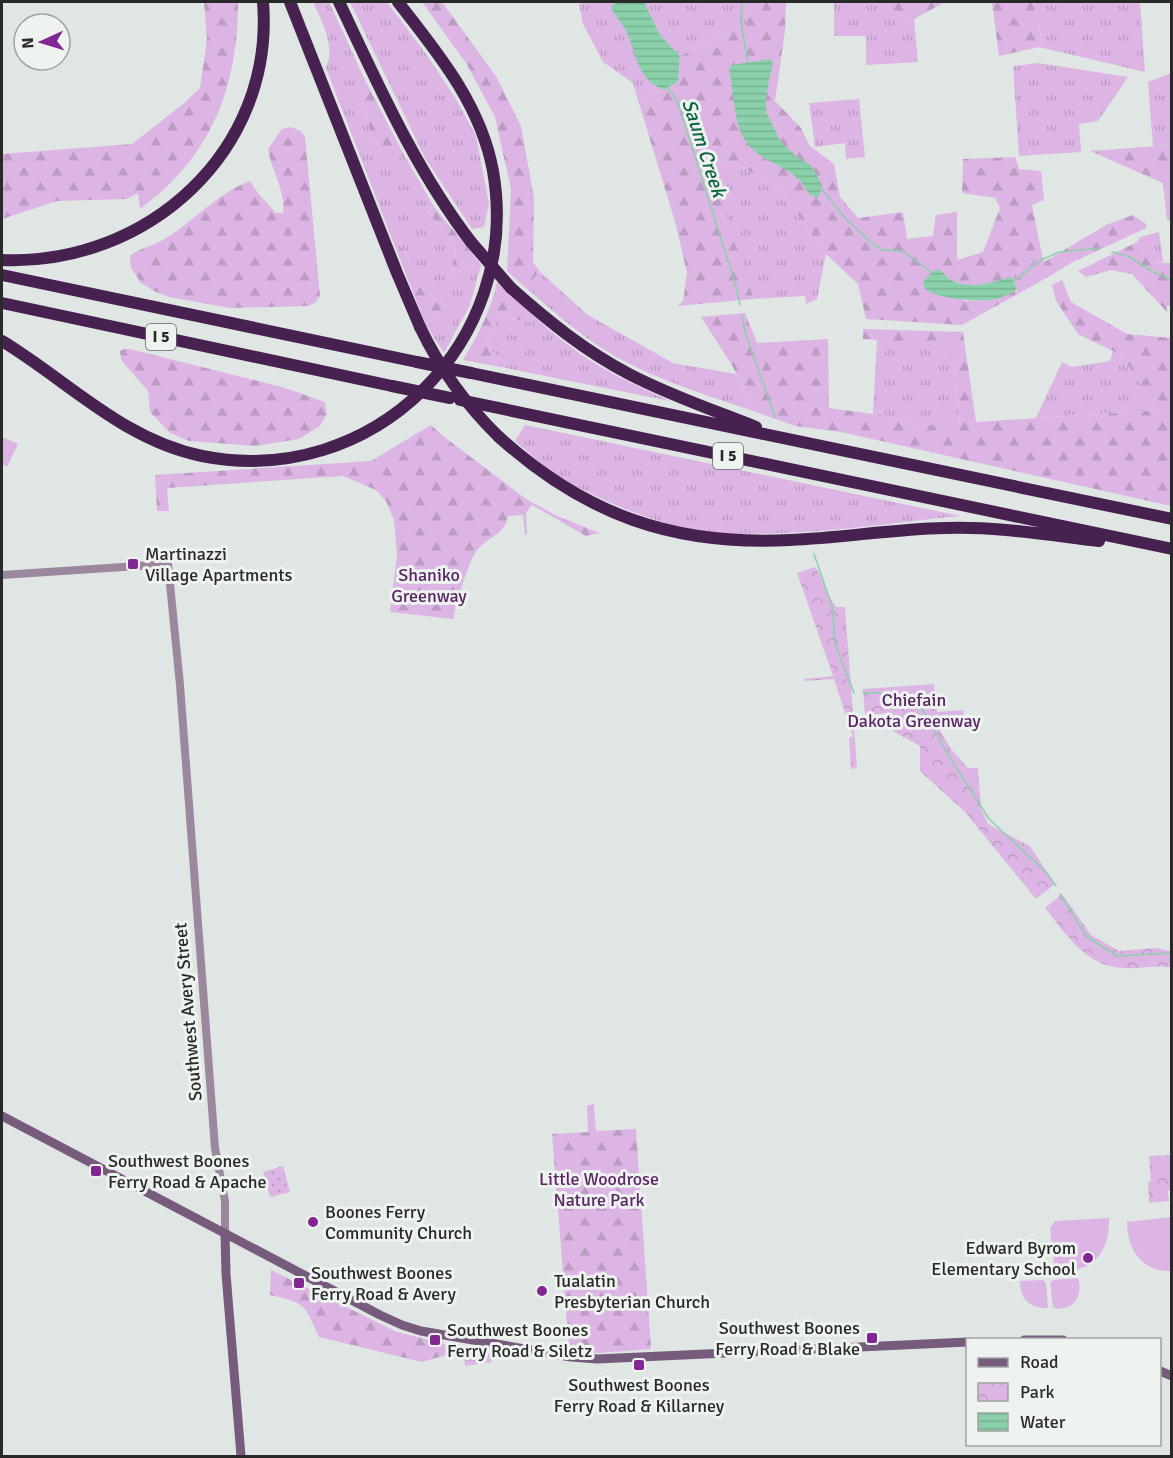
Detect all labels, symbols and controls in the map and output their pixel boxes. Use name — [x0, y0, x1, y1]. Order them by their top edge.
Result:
north arrow — [12, 12, 72, 72]
text: N — [18, 37, 38, 49]
water label: Saum Creek — [676, 96, 732, 202]
road number: I 5 — [146, 324, 176, 350]
road number: I 5 — [713, 443, 743, 469]
place label: Martinazzi Village Apartments — [145, 543, 293, 586]
marker: Martinazzi Village Apartments — [126, 557, 140, 571]
park label: Shaniko Greenway — [391, 564, 467, 607]
park label: Chiefain Dakota Greenway — [847, 689, 981, 732]
street label: Southwest Avery Street — [169, 922, 207, 1102]
place label: Southwest Boones Ferry Road & Apache — [108, 1150, 267, 1193]
marker: Southwest Boones Ferry Road & Apache — [89, 1164, 103, 1178]
park label: Little Woodrose Nature Park — [539, 1168, 659, 1211]
place label: Boones Ferry Community Church — [325, 1201, 472, 1244]
marker: Boones Ferry Community Church — [306, 1215, 320, 1229]
place label: Edward Byrom Elementary School — [931, 1237, 1076, 1280]
marker: Edward Byrom Elementary School — [1081, 1251, 1095, 1265]
place label: Southwest Boones Ferry Road & Avery — [311, 1262, 456, 1305]
place label: Tualatin Presbyterian Church — [554, 1270, 710, 1313]
marker: Southwest Boones Ferry Road & Avery — [292, 1276, 306, 1290]
marker: Tualatin Presbyterian Church — [535, 1284, 549, 1298]
place label: Southwest Boones Ferry Road & Blake — [715, 1317, 860, 1360]
place label: Southwest Boones Ferry Road & Siletz — [447, 1319, 592, 1362]
marker: Southwest Boones Ferry Road & Blake — [865, 1331, 879, 1345]
marker: Southwest Boones Ferry Road & Siletz — [428, 1333, 442, 1347]
legend — [966, 1338, 1161, 1446]
text: Road — [1020, 1351, 1059, 1373]
marker: Southwest Boones Ferry Road & Killarney — [632, 1358, 646, 1372]
place label: Southwest Boones Ferry Road & Killarney — [554, 1374, 725, 1417]
text: Park — [1020, 1381, 1055, 1403]
text: Water — [1020, 1411, 1066, 1433]

